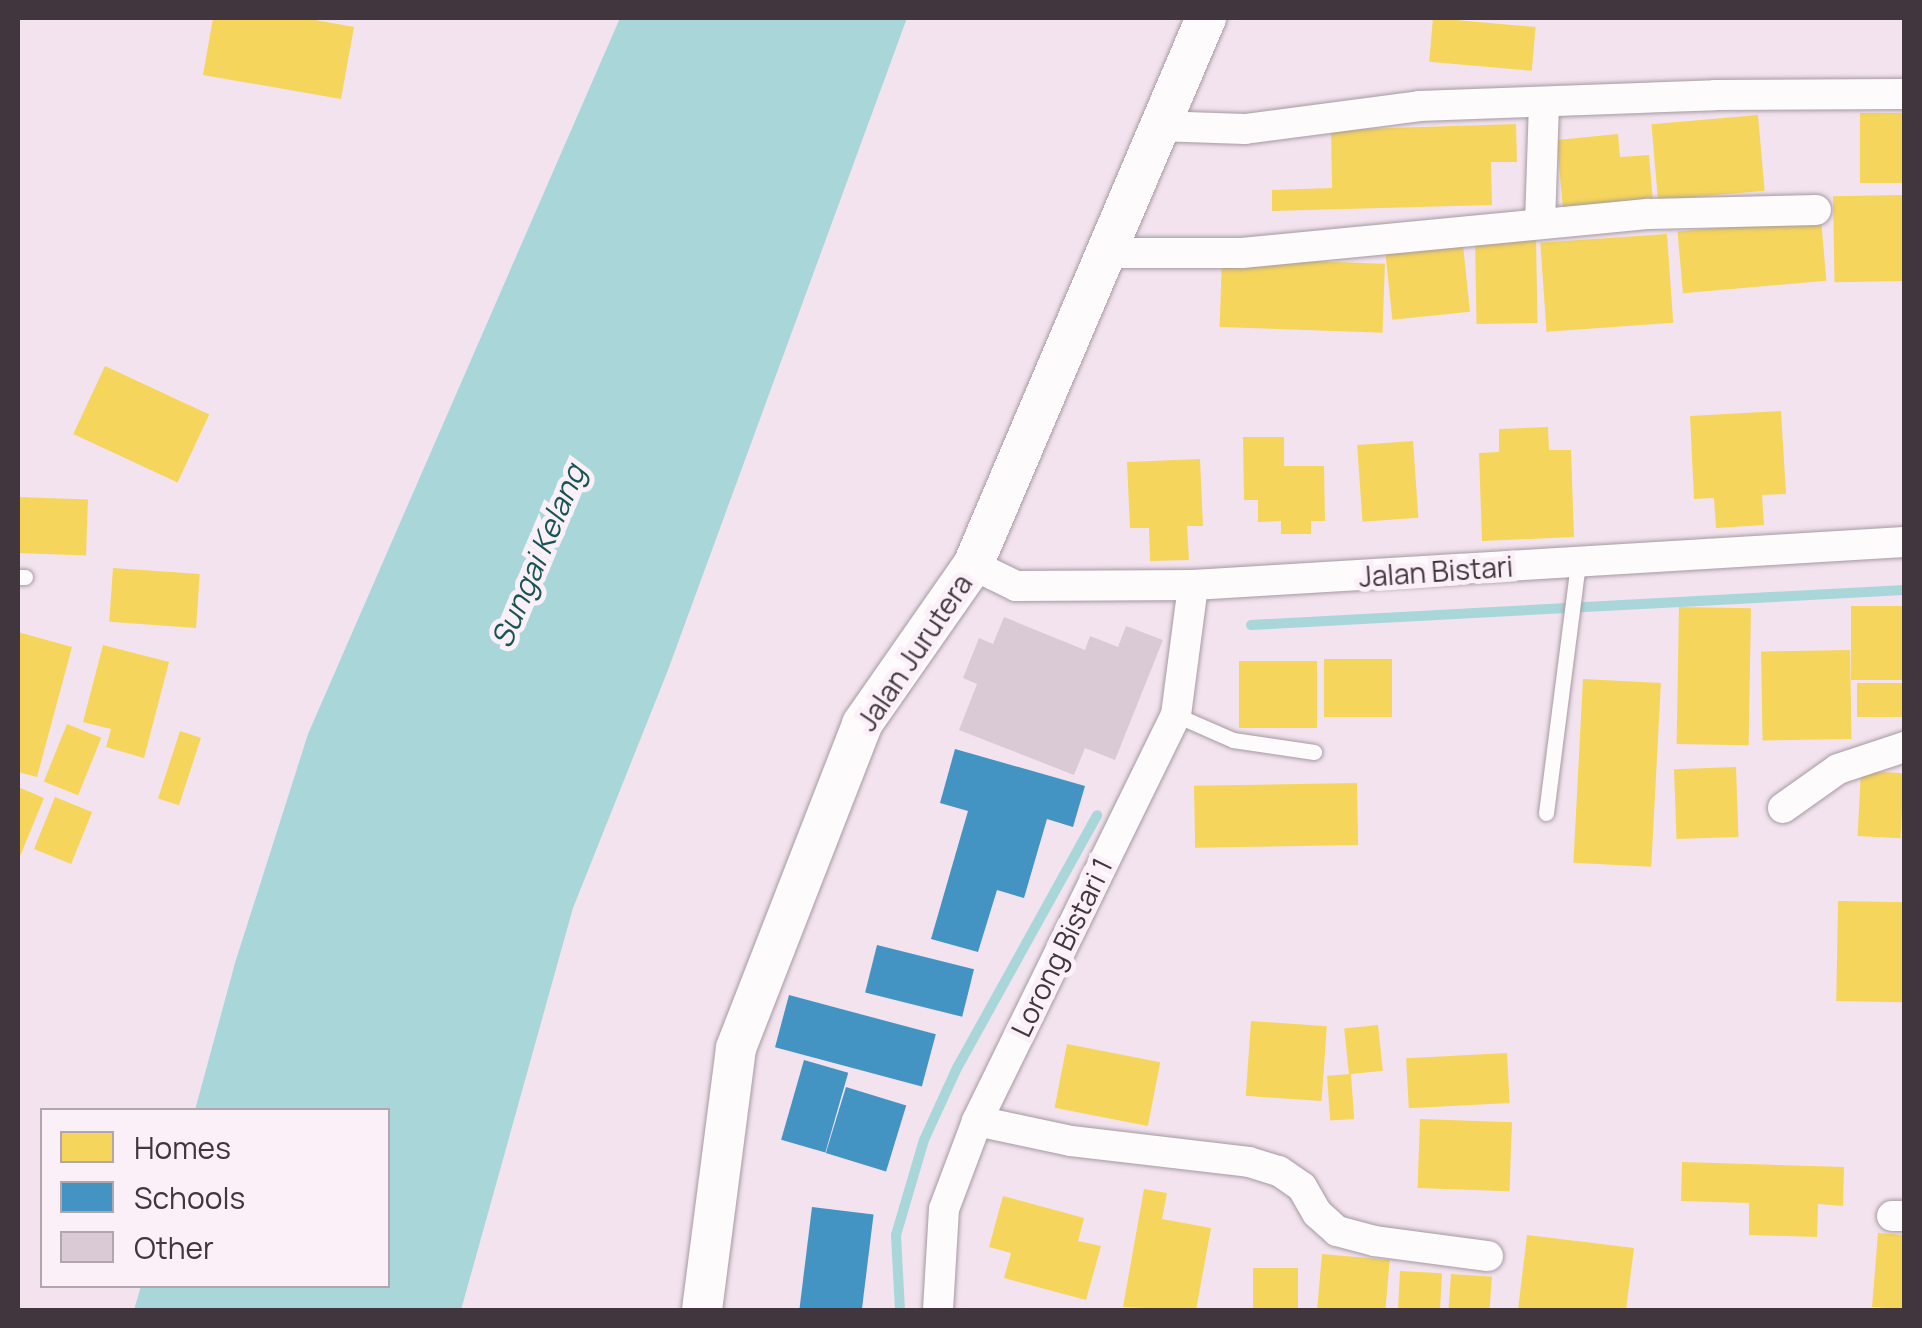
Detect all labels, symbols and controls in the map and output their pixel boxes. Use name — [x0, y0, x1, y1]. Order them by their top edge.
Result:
water label: Sungai Kelang — [483, 459, 593, 653]
street label: Jalan Bistari — [1358, 549, 1514, 593]
street label: Jalan Jurutera — [849, 567, 979, 737]
street label: Lorong Bistari 1 — [1003, 852, 1119, 1042]
legend — [40, 1108, 390, 1288]
text: Homes — [134, 1127, 231, 1168]
text: Schools — [134, 1177, 245, 1218]
text: Other — [134, 1227, 214, 1268]

